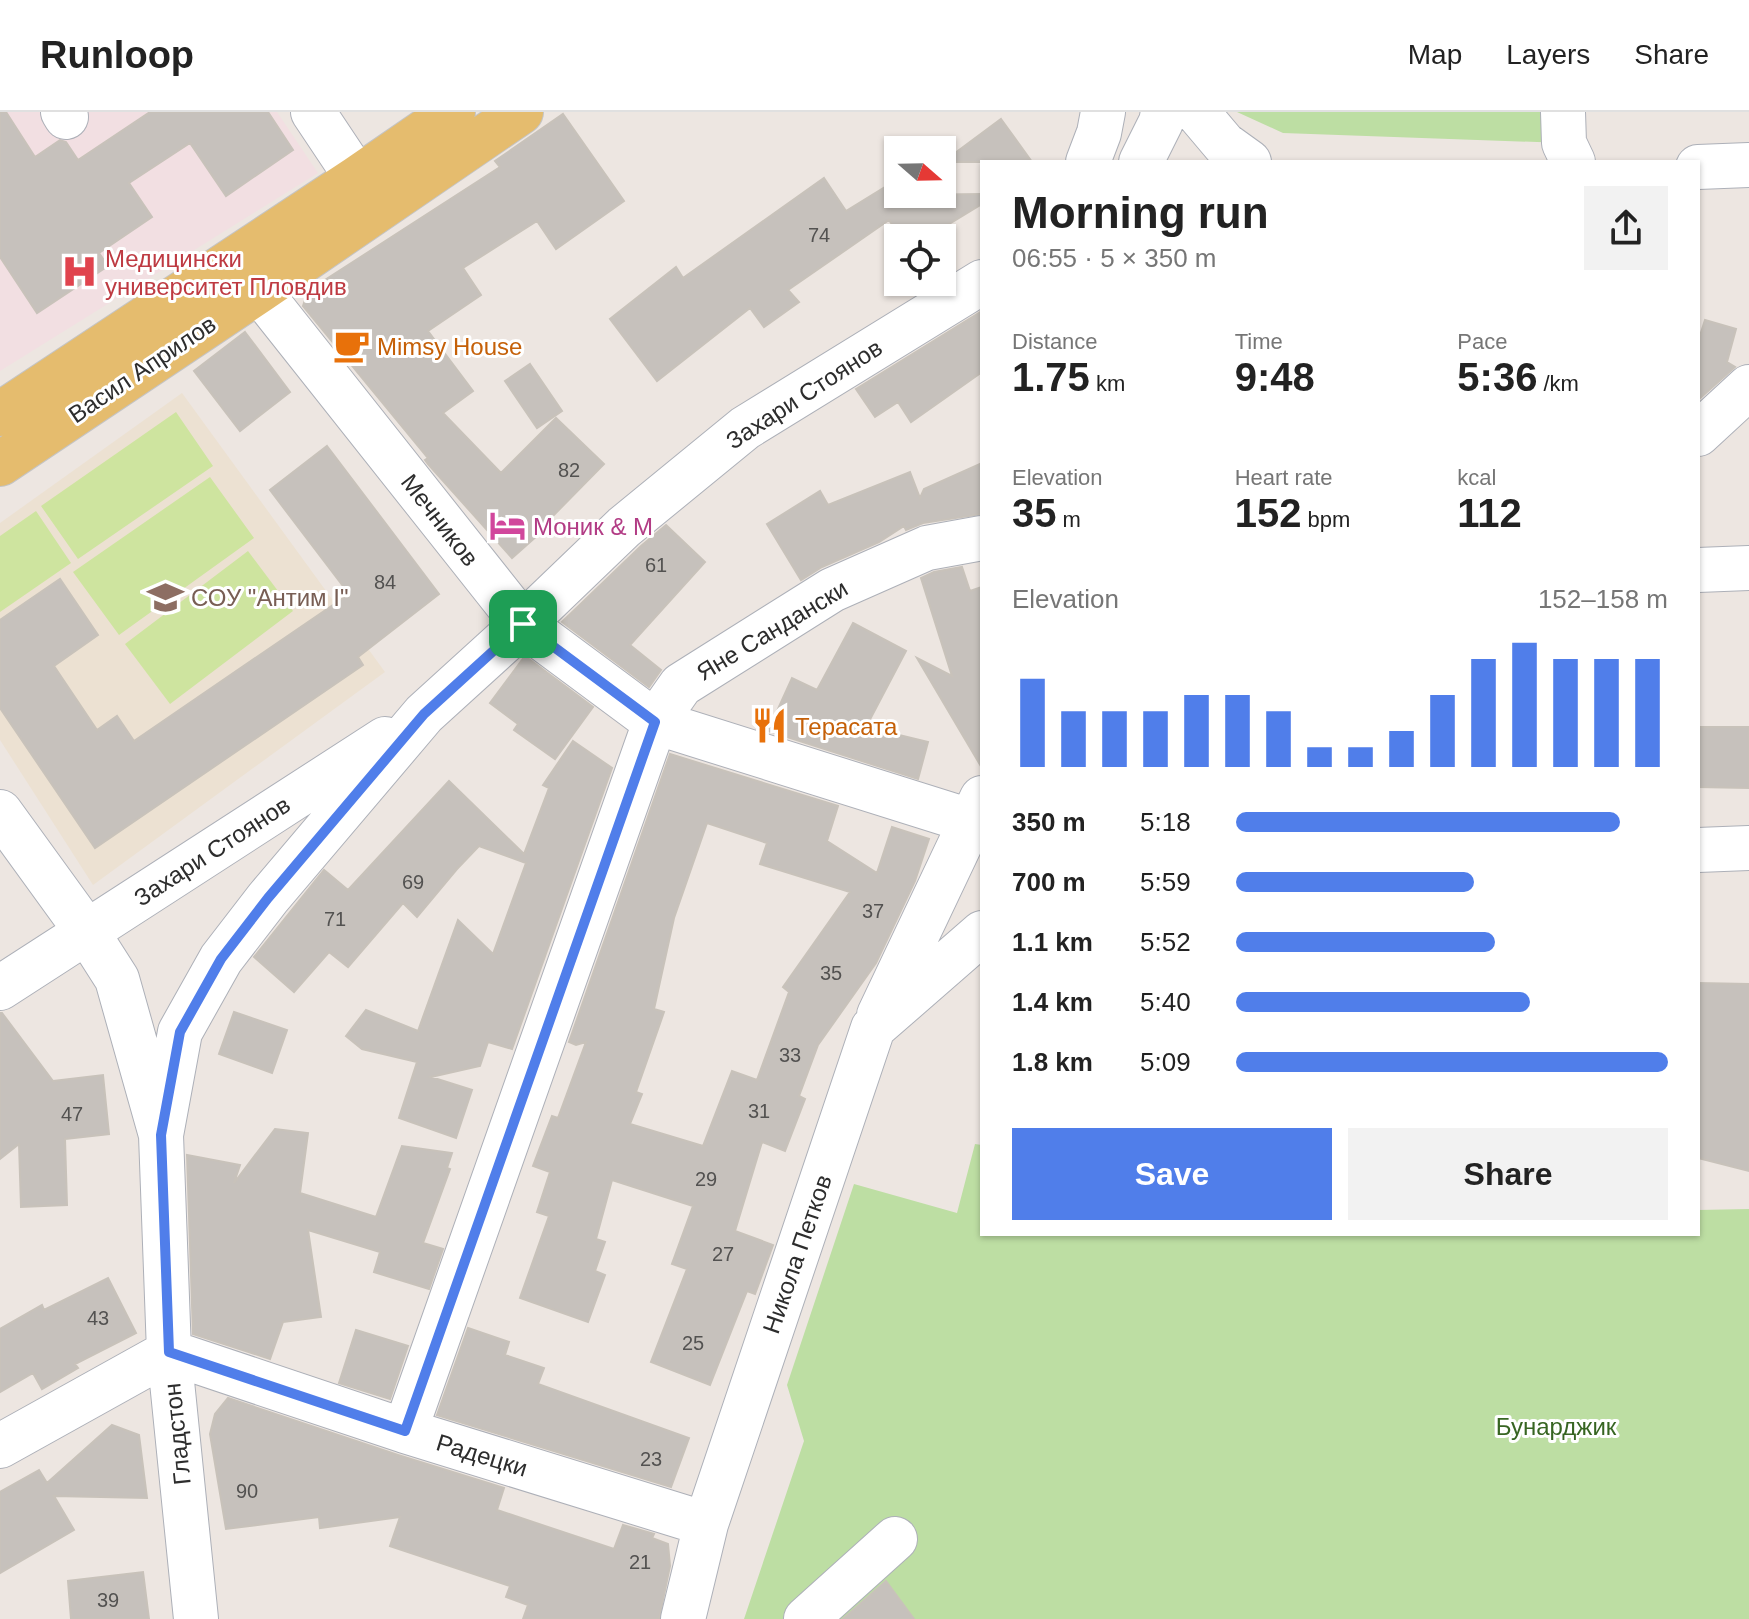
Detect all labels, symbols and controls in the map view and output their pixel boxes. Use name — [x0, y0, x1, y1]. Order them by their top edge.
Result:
text: Runloop — [40, 34, 194, 76]
text: Map — [1408, 39, 1462, 70]
text: Layers — [1506, 39, 1590, 70]
text: Share — [1634, 39, 1709, 70]
north arrow — [884, 136, 956, 208]
map controls — [884, 136, 956, 296]
button: share — [1584, 186, 1668, 270]
text: Morning run — [1012, 188, 1269, 237]
house number: 74 — [808, 224, 830, 246]
button: locate — [884, 224, 956, 296]
text: 06:55 · 5 × 350 m — [1012, 243, 1217, 273]
place label: Медицински университет Пловдив — [105, 245, 347, 300]
hospital icon: Медицински университет Пловдив — [60, 253, 98, 291]
street label: Васил Априлов — [63, 310, 221, 428]
cafe icon: Mimsy House — [332, 327, 370, 365]
text: Distance — [1012, 329, 1098, 354]
text: Time — [1235, 329, 1283, 354]
text: Pace — [1457, 329, 1507, 354]
place label: Mimsy House — [377, 333, 522, 360]
street label: Захари Стоянов — [721, 334, 887, 454]
text: 1.75 — [1012, 355, 1090, 399]
text: 9:48 — [1235, 355, 1315, 399]
text: 5:36 — [1457, 355, 1537, 399]
text: km — [1090, 371, 1125, 396]
text: /km — [1537, 371, 1579, 396]
house number: 82 — [558, 459, 580, 481]
text: Elevation — [1012, 465, 1103, 490]
text: Heart rate — [1235, 465, 1332, 490]
text: kcal — [1457, 465, 1496, 490]
street label: Мечников — [396, 469, 484, 571]
text: 35 — [1012, 491, 1057, 535]
text: 152 — [1235, 491, 1301, 535]
text: 112 — [1457, 491, 1522, 535]
hotel icon: Моник & М — [488, 507, 526, 545]
text: m — [1057, 507, 1081, 532]
text: bpm — [1301, 507, 1350, 532]
place label: Моник & М — [533, 513, 653, 540]
house number: 61 — [645, 554, 667, 576]
house number: 84 — [374, 571, 396, 593]
street label: Яне Сандански — [692, 574, 852, 686]
school or university icon: СОУ "Антим I" — [146, 578, 184, 616]
place label: СОУ "Антим I" — [191, 584, 348, 611]
text: Elevation — [1012, 584, 1119, 614]
text: 152–158 m — [1538, 584, 1668, 614]
pin — [489, 590, 557, 658]
icon: arrive — [501, 602, 545, 646]
restaurant icon: Терасата — [750, 707, 788, 745]
place label: Терасата — [795, 713, 898, 740]
street label: Захари Стоянов — [129, 791, 295, 911]
text: 350 m — [1012, 807, 1086, 837]
text: 5:18 — [1140, 807, 1191, 837]
text: 700 m — [1012, 867, 1086, 897]
text: 5:59 — [1140, 867, 1191, 897]
house number: 69 — [402, 871, 424, 893]
house number: 37 — [862, 900, 884, 922]
house number: 71 — [324, 908, 346, 930]
text: 1.1 km — [1012, 927, 1093, 957]
text: 5:52 — [1140, 927, 1191, 957]
house number: 35 — [820, 962, 842, 984]
text: 1.4 km — [1012, 987, 1093, 1017]
text: 5:40 — [1140, 987, 1191, 1017]
house number: 33 — [779, 1044, 801, 1066]
text: 1.8 km — [1012, 1047, 1093, 1077]
text: 5:09 — [1140, 1047, 1191, 1077]
house number: 31 — [748, 1100, 770, 1122]
house number: 47 — [61, 1103, 83, 1125]
button: Save — [1012, 1128, 1332, 1220]
button: Share — [1348, 1128, 1668, 1220]
house number: 29 — [695, 1168, 717, 1190]
street label: Никола Петков — [757, 1171, 837, 1337]
house number: 27 — [712, 1243, 734, 1265]
house number: 43 — [87, 1307, 109, 1329]
house number: 25 — [682, 1332, 704, 1354]
street label: Гладстон — [158, 1382, 196, 1486]
park label: Бунарджик — [1496, 1413, 1617, 1440]
street label: Радецки — [433, 1428, 531, 1482]
house number: 23 — [640, 1448, 662, 1470]
house number: 90 — [236, 1480, 258, 1502]
house number: 21 — [629, 1551, 651, 1573]
house number: 39 — [97, 1589, 119, 1611]

